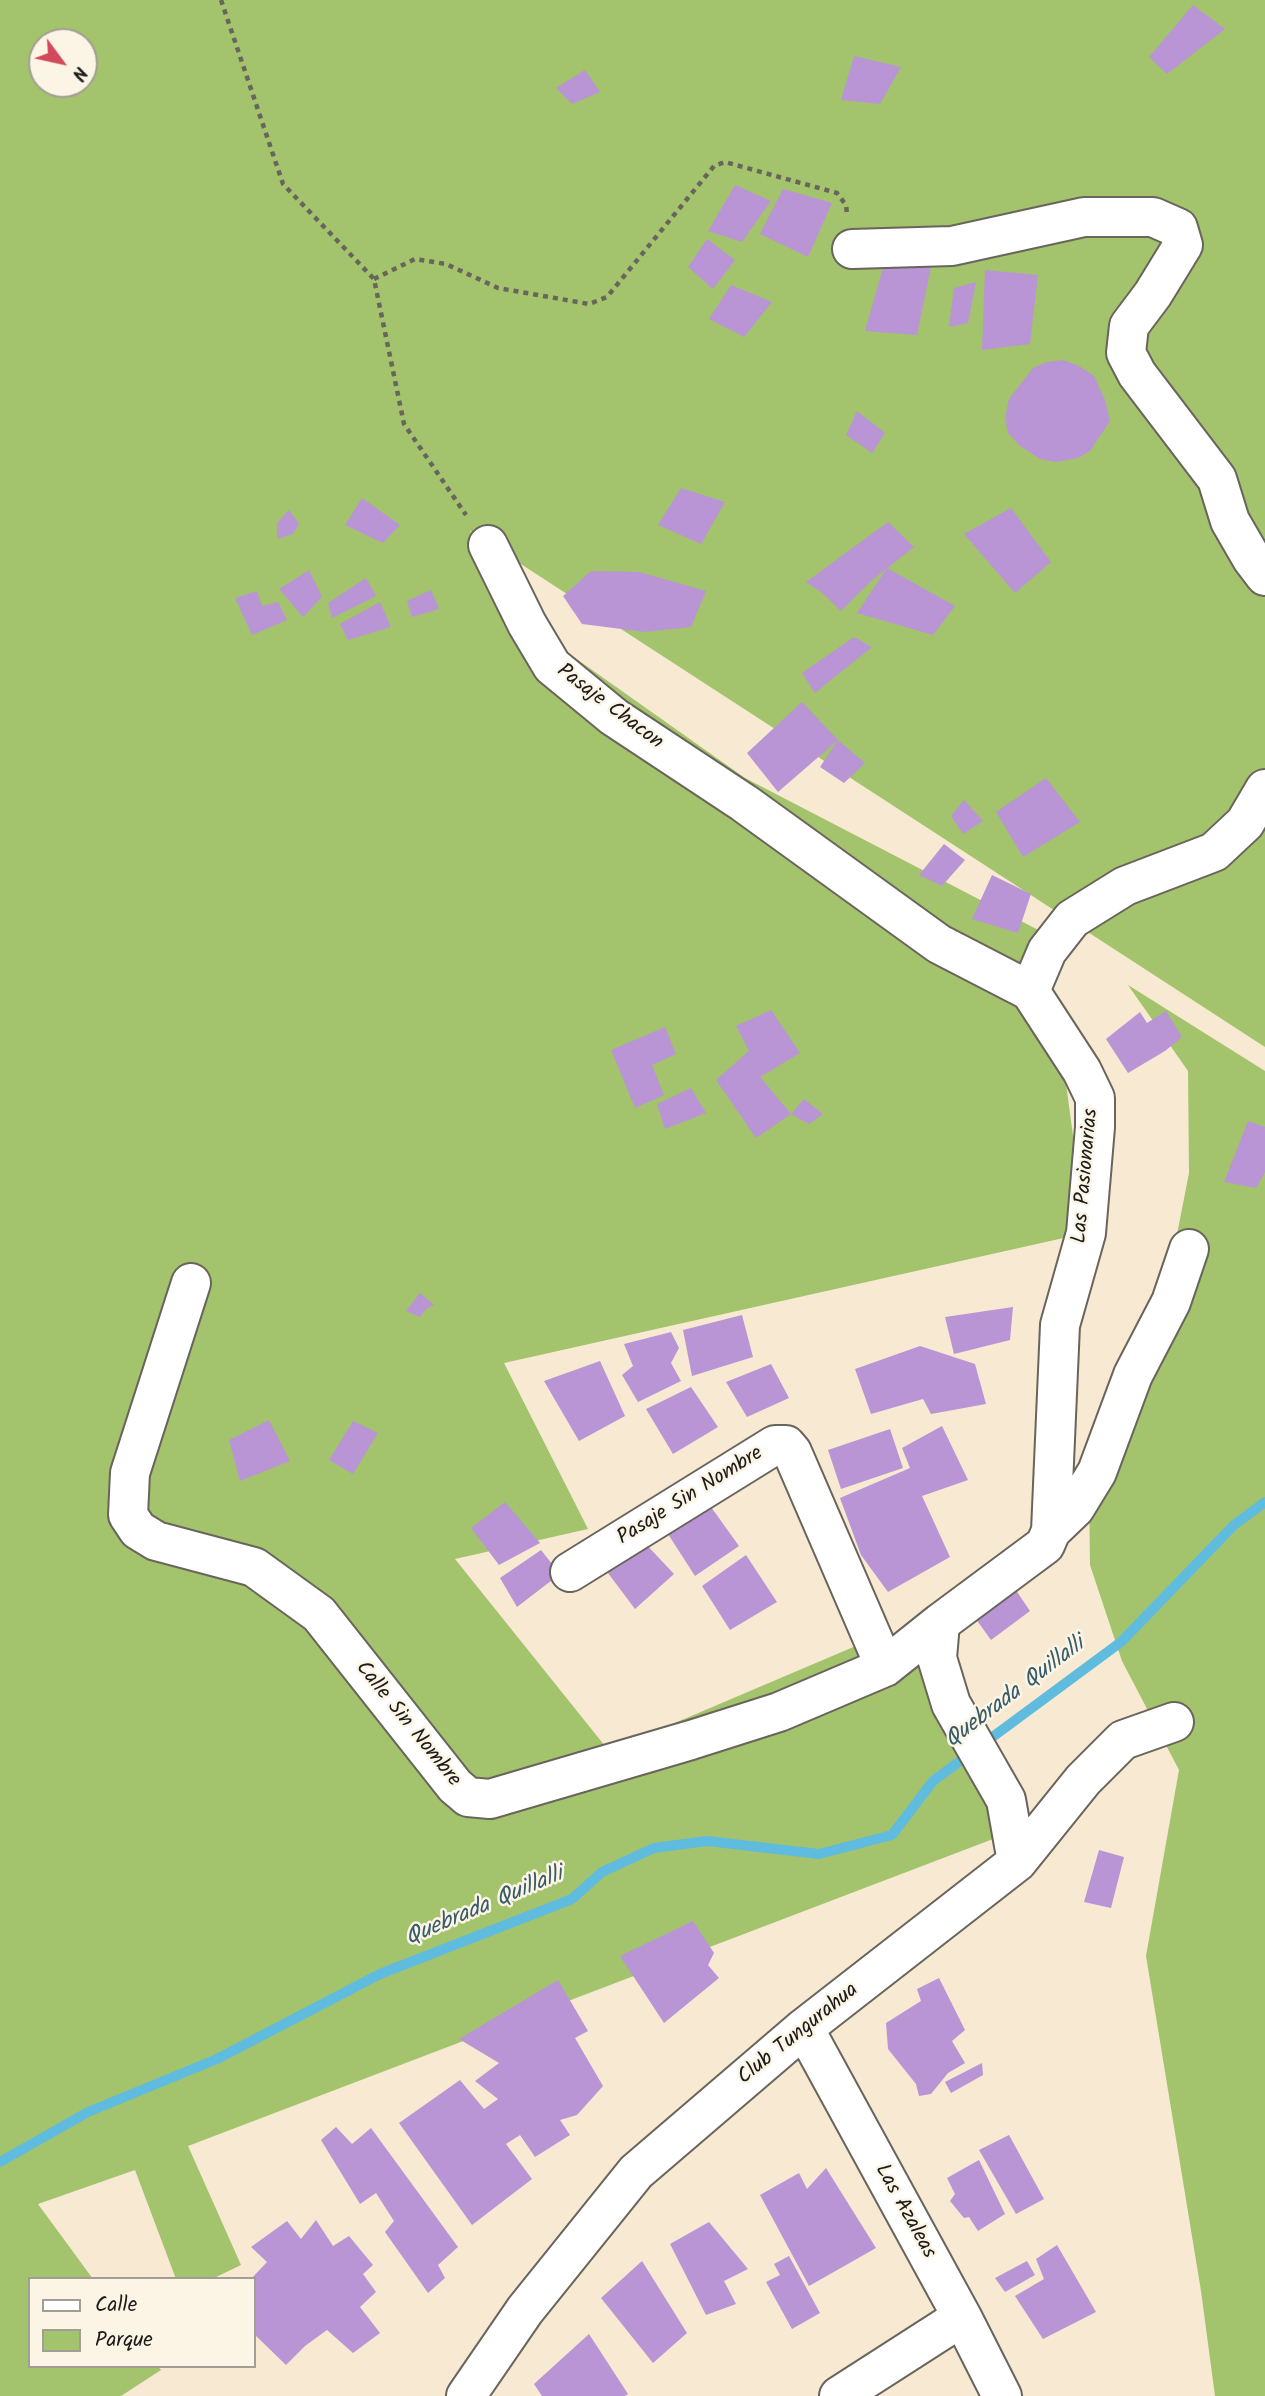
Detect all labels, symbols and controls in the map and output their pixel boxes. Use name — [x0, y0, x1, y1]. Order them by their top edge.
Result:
north arrow — [28, 28, 98, 98]
text: N — [63, 60, 95, 87]
street label: Pasaje Chacon — [551, 660, 667, 756]
street label: Las Pasionarias — [1069, 1108, 1105, 1244]
street label: Pasaje Sin Nombre — [614, 1442, 768, 1552]
water label: Quebrada Quillalli — [941, 1632, 1091, 1756]
street label: Calle Sin Nombre — [349, 1657, 465, 1793]
water label: Quebrada Quillalli — [402, 1862, 568, 1954]
street label: Club Tungurahua — [734, 1979, 864, 2091]
street label: Las Azaleas — [868, 2160, 940, 2264]
legend — [28, 2277, 256, 2368]
text: Calle — [95, 2289, 137, 2322]
text: Parque — [95, 2324, 153, 2357]

